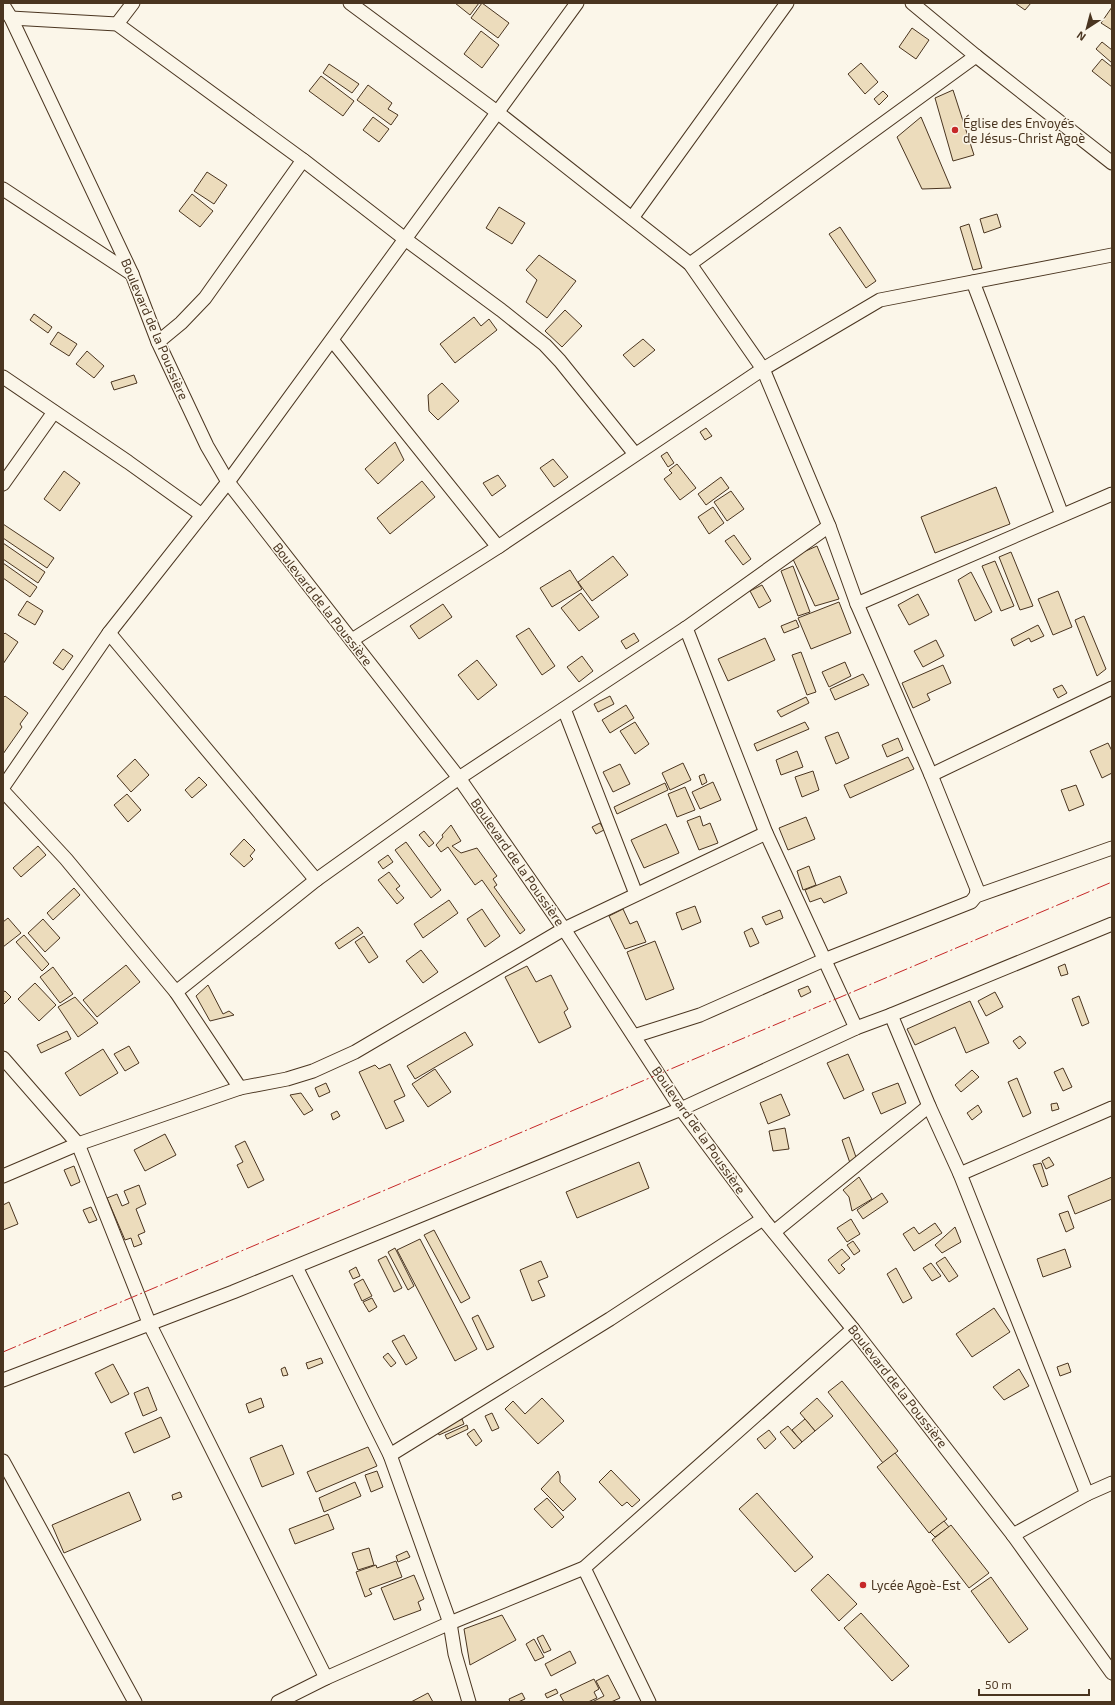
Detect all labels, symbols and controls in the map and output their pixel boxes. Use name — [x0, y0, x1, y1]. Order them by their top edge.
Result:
north arrow — [1067, 8, 1107, 48]
text: N — [1074, 29, 1088, 44]
place label: Église des Envoyés de Jésus-Christ Agoè — [963, 114, 1085, 146]
marker: Église des Envoyés de Jésus-Christ Agoè — [950, 125, 960, 135]
street label: Boulevard de la Poussière — [118, 256, 192, 402]
street label: Boulevard de la Poussière — [270, 539, 376, 669]
street label: Boulevard de la Poussière — [468, 795, 568, 929]
street label: Boulevard de la Poussière — [649, 1063, 749, 1197]
street label: Boulevard de la Poussière — [845, 1321, 951, 1451]
place label: Lycée Agoè-Est — [871, 1577, 961, 1593]
marker: Lycée Agoè-Est — [858, 1580, 868, 1590]
scale bar — [979, 1671, 1089, 1697]
text: 50 m — [985, 1677, 1012, 1691]

